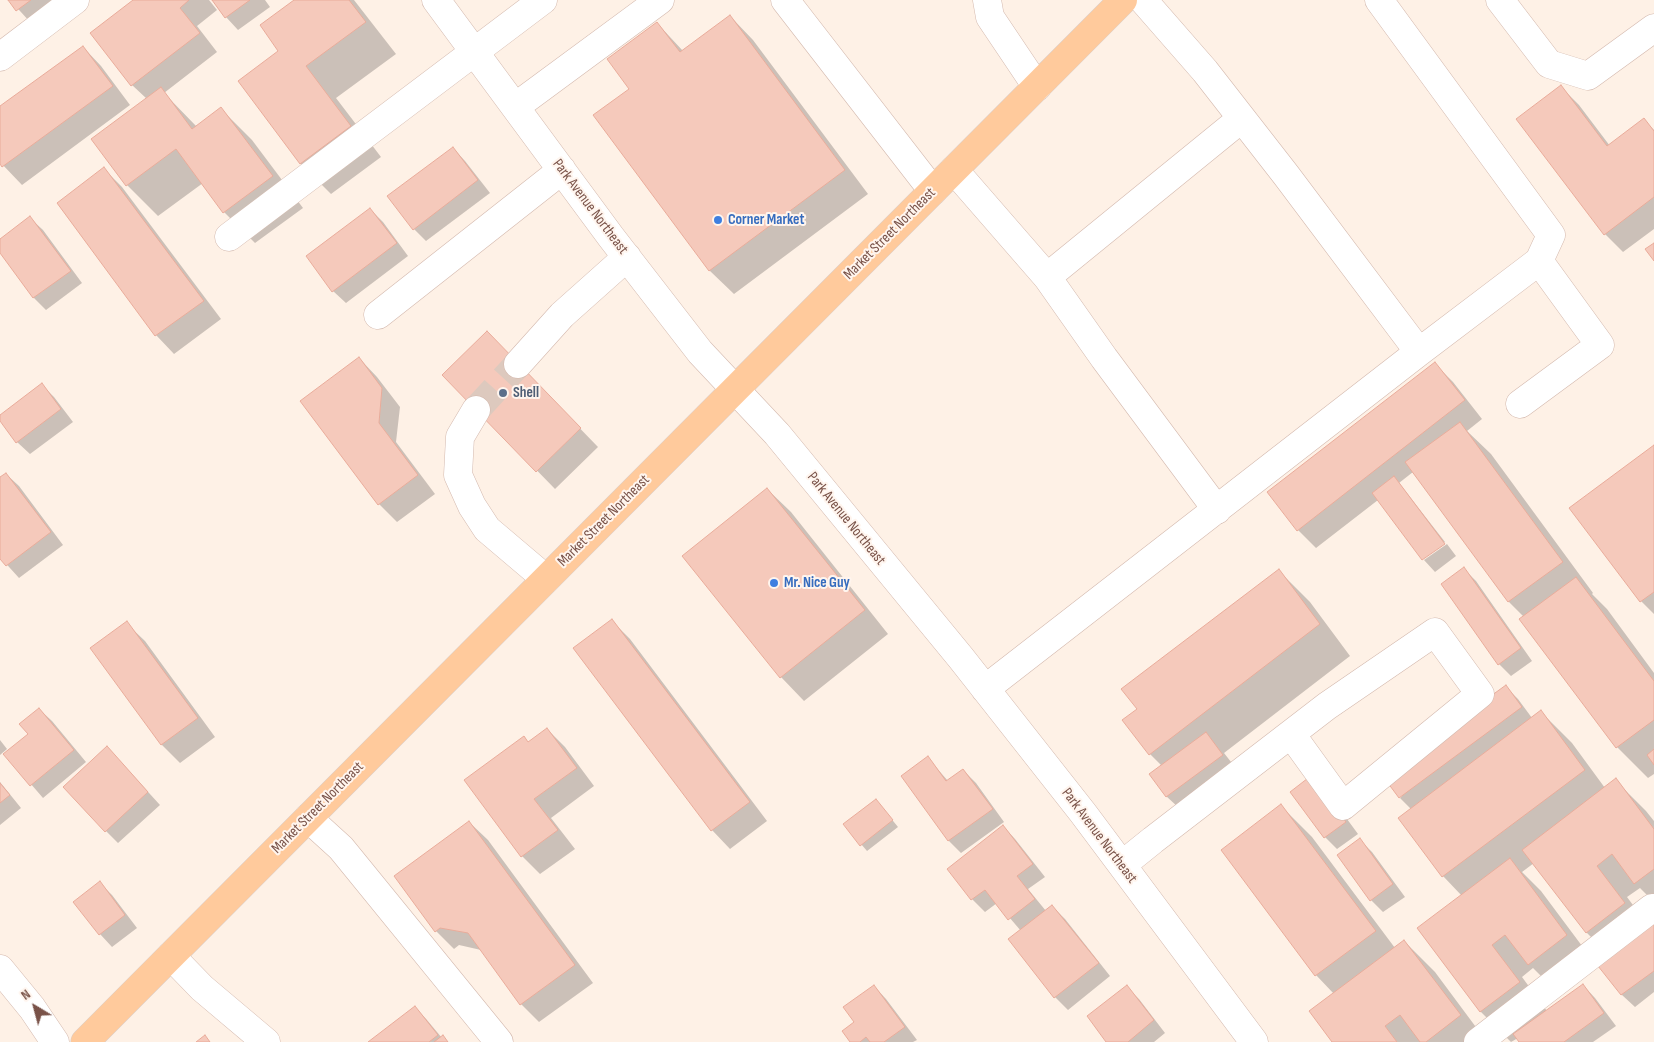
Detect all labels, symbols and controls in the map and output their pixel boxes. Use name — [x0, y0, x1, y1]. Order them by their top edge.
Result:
street label: Park Avenue Northeast — [548, 156, 632, 258]
street label: Market Street Northeast — [840, 184, 940, 284]
place label: Corner Market — [728, 211, 804, 229]
marker: Corner Market — [712, 214, 724, 226]
place label: Shell — [513, 384, 539, 402]
marker: Shell — [497, 387, 509, 399]
street label: Park Avenue Northeast — [803, 469, 889, 569]
street label: Market Street Northeast — [554, 471, 654, 571]
place label: Mr. Nice Guy — [784, 574, 850, 592]
marker: Mr. Nice Guy — [768, 577, 780, 589]
street label: Market Street Northeast — [268, 758, 368, 858]
street label: Park Avenue Northeast — [1057, 785, 1141, 887]
north arrow — [10, 982, 60, 1032]
text: N — [18, 986, 34, 1004]

